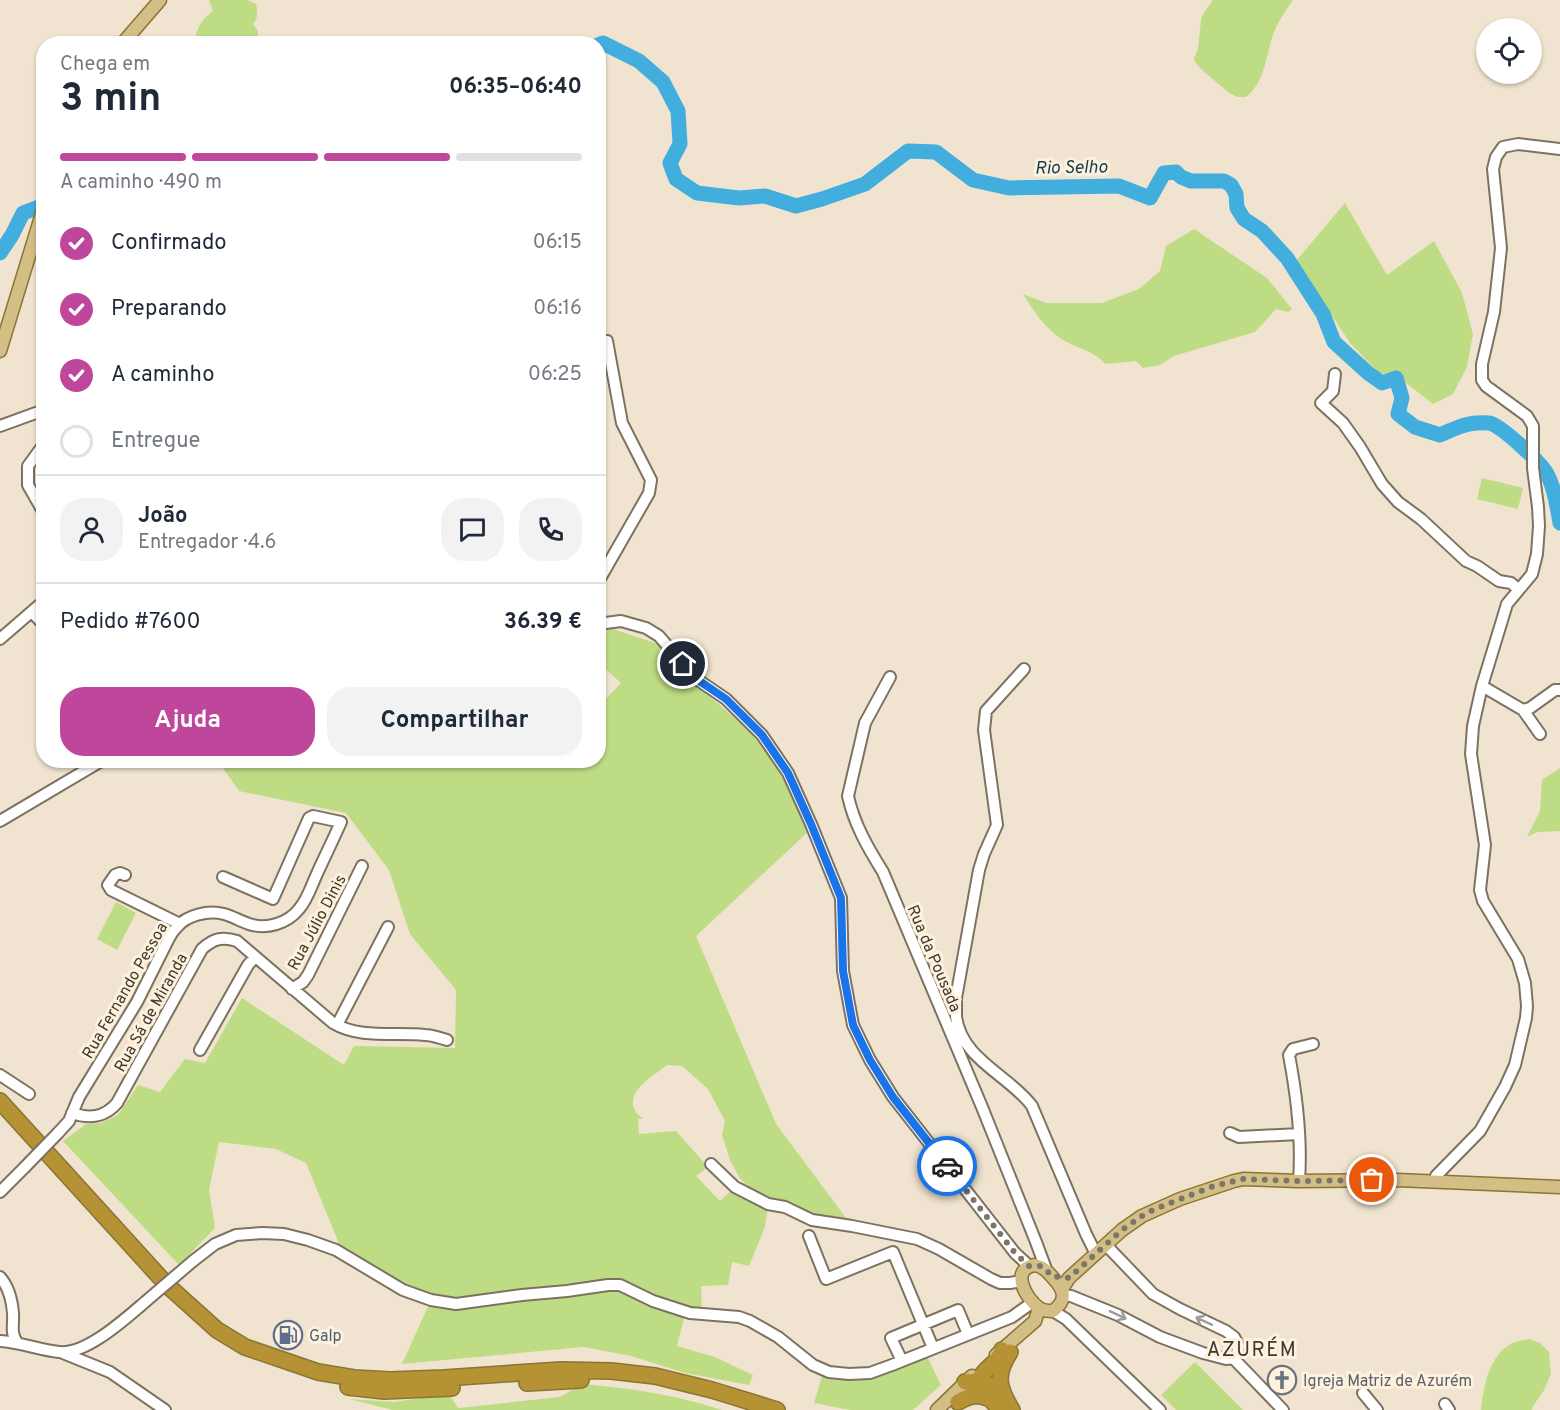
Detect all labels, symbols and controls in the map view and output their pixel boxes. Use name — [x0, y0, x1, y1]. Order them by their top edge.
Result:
map controls — [1476, 18, 1542, 84]
button: locate — [1476, 18, 1542, 84]
text: Chega em — [60, 52, 150, 78]
text: 06:35–06:40 — [449, 74, 582, 101]
text: 3 min — [60, 76, 161, 125]
water label: Rio Selho — [1034, 156, 1108, 181]
text: A caminho · 490 m — [60, 170, 222, 196]
icon: check — [60, 227, 93, 260]
text: Confirmado — [111, 230, 227, 257]
text: 06:15 — [533, 230, 582, 256]
icon: check — [60, 293, 93, 326]
text: Preparando — [111, 296, 227, 323]
text: 06:16 — [533, 296, 582, 322]
icon: check — [60, 359, 93, 392]
text: A caminho — [111, 362, 214, 389]
text: 06:25 — [528, 362, 582, 388]
text: Entregue — [111, 428, 200, 455]
button: person — [60, 498, 123, 561]
button: chat — [441, 498, 504, 561]
button: phone — [519, 498, 582, 561]
text: João — [138, 503, 187, 530]
text: Entregador · 4.6 — [138, 530, 277, 556]
text: Pedido #7600 — [60, 609, 201, 636]
text: 36.39 € — [504, 609, 582, 636]
pin — [657, 638, 708, 689]
icon: home — [666, 647, 699, 680]
button: Ajuda — [60, 687, 315, 756]
button: Compartilhar — [327, 687, 582, 756]
street label: Rua Júlio Dinis — [284, 871, 351, 974]
street label: Rua da Pousada — [902, 902, 965, 1015]
street label: Rua Fernando Pessoa — [79, 919, 173, 1063]
street label: Rua Sá de Miranda — [111, 950, 193, 1076]
courier — [917, 1136, 977, 1196]
icon: car — [931, 1150, 964, 1183]
pin — [1346, 1154, 1397, 1205]
icon: bag — [1355, 1163, 1388, 1196]
one-way arrow — [1108, 1310, 1126, 1321]
one-way arrow — [1195, 1314, 1213, 1326]
fuel station icon: Galp — [272, 1319, 304, 1351]
place label: Galp — [309, 1327, 342, 1347]
district label: AZURÉM — [1207, 1336, 1297, 1364]
church icon: Igreja Matriz de Azurém — [1266, 1364, 1298, 1396]
place label: Igreja Matriz de Azurém — [1303, 1372, 1472, 1392]

